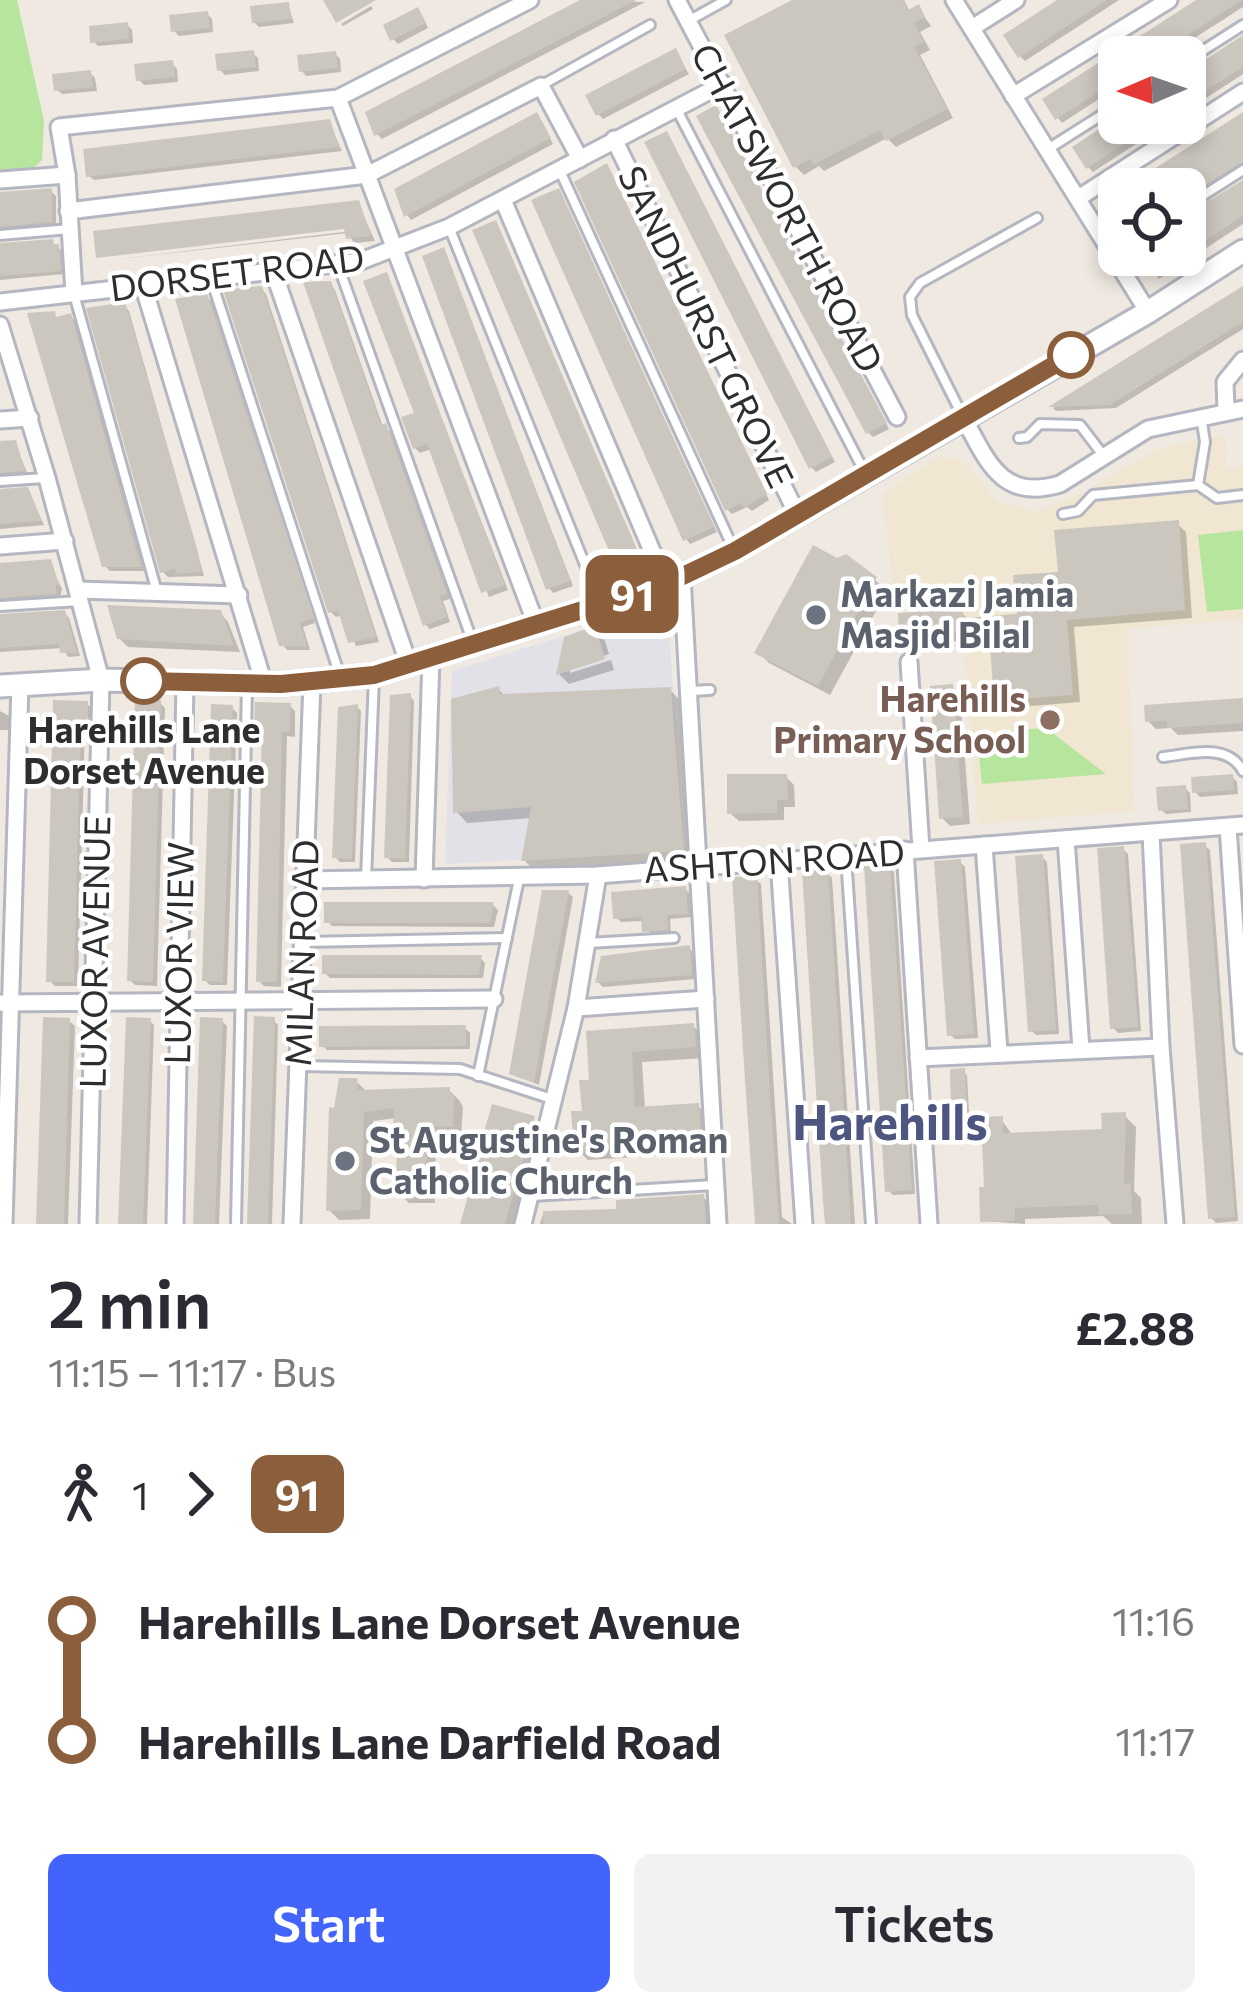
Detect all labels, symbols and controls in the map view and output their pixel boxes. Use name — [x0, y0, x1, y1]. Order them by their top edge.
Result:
street label: CHATSWORTH ROAD — [683, 35, 894, 379]
north arrow — [1098, 36, 1206, 144]
map controls — [1098, 36, 1206, 276]
street label: SANDHURST GROVE — [611, 158, 805, 494]
button: locate — [1098, 168, 1206, 276]
street label: DORSET ROAD — [107, 234, 366, 308]
unlabelled marker — [1049, 333, 1093, 377]
line badge: 91 — [578, 555, 686, 633]
text: 91 — [610, 568, 654, 620]
place label: Markazi Jamia Masjid Bilal — [840, 570, 1074, 655]
marker: Markazi Jamia Masjid Bilal — [803, 602, 829, 628]
marker: Harehills Lane Dorset Avenue — [122, 659, 166, 703]
place label: Harehills Primary School — [773, 675, 1026, 760]
place label: Harehills Lane Dorset Avenue — [23, 706, 265, 791]
marker: Harehills Primary School — [1037, 707, 1063, 733]
street label: LUXOR AVENUE — [69, 815, 117, 1089]
street label: ASHTON ROAD — [642, 828, 906, 890]
street label: MILAN ROAD — [274, 839, 326, 1067]
street label: LUXOR VIEW — [153, 841, 201, 1065]
district label: Harehills — [792, 1091, 988, 1150]
place label: St Augustine's Roman Catholic Church — [369, 1116, 728, 1201]
marker: St Augustine's Roman Catholic Church — [332, 1148, 358, 1174]
text: 2 min — [48, 1261, 211, 1342]
text: £2.88 — [1075, 1299, 1195, 1354]
text: 11:15 – 11:17 · Bus — [48, 1347, 336, 1395]
icon: walk — [48, 1461, 114, 1527]
icon: forward — [167, 1461, 233, 1527]
text: 91 — [275, 1468, 320, 1520]
text: 1 — [132, 1470, 149, 1518]
text: Harehills Lane Dorset Avenue — [138, 1593, 741, 1648]
text: 11:16 — [1112, 1596, 1195, 1644]
text: Harehills Lane Darfield Road — [138, 1713, 721, 1768]
text: 11:17 — [1115, 1716, 1195, 1764]
button: Start — [48, 1854, 610, 1992]
button: Tickets — [634, 1854, 1195, 1992]

